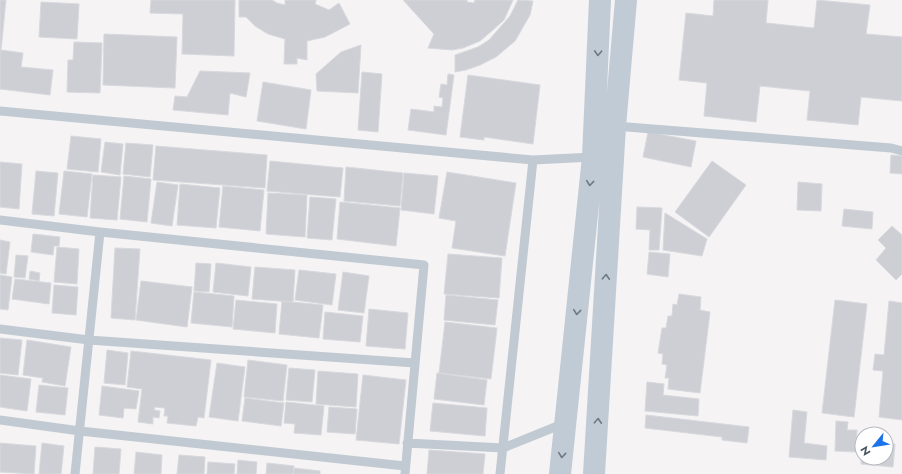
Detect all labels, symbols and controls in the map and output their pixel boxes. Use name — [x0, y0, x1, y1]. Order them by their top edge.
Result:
one-way arrow — [593, 50, 602, 56]
one-way arrow — [586, 180, 595, 186]
one-way arrow — [602, 274, 610, 280]
one-way arrow — [572, 309, 581, 315]
one-way arrow — [593, 418, 602, 424]
north arrow — [854, 426, 894, 466]
text: N — [856, 443, 874, 459]
one-way arrow — [558, 452, 567, 458]

